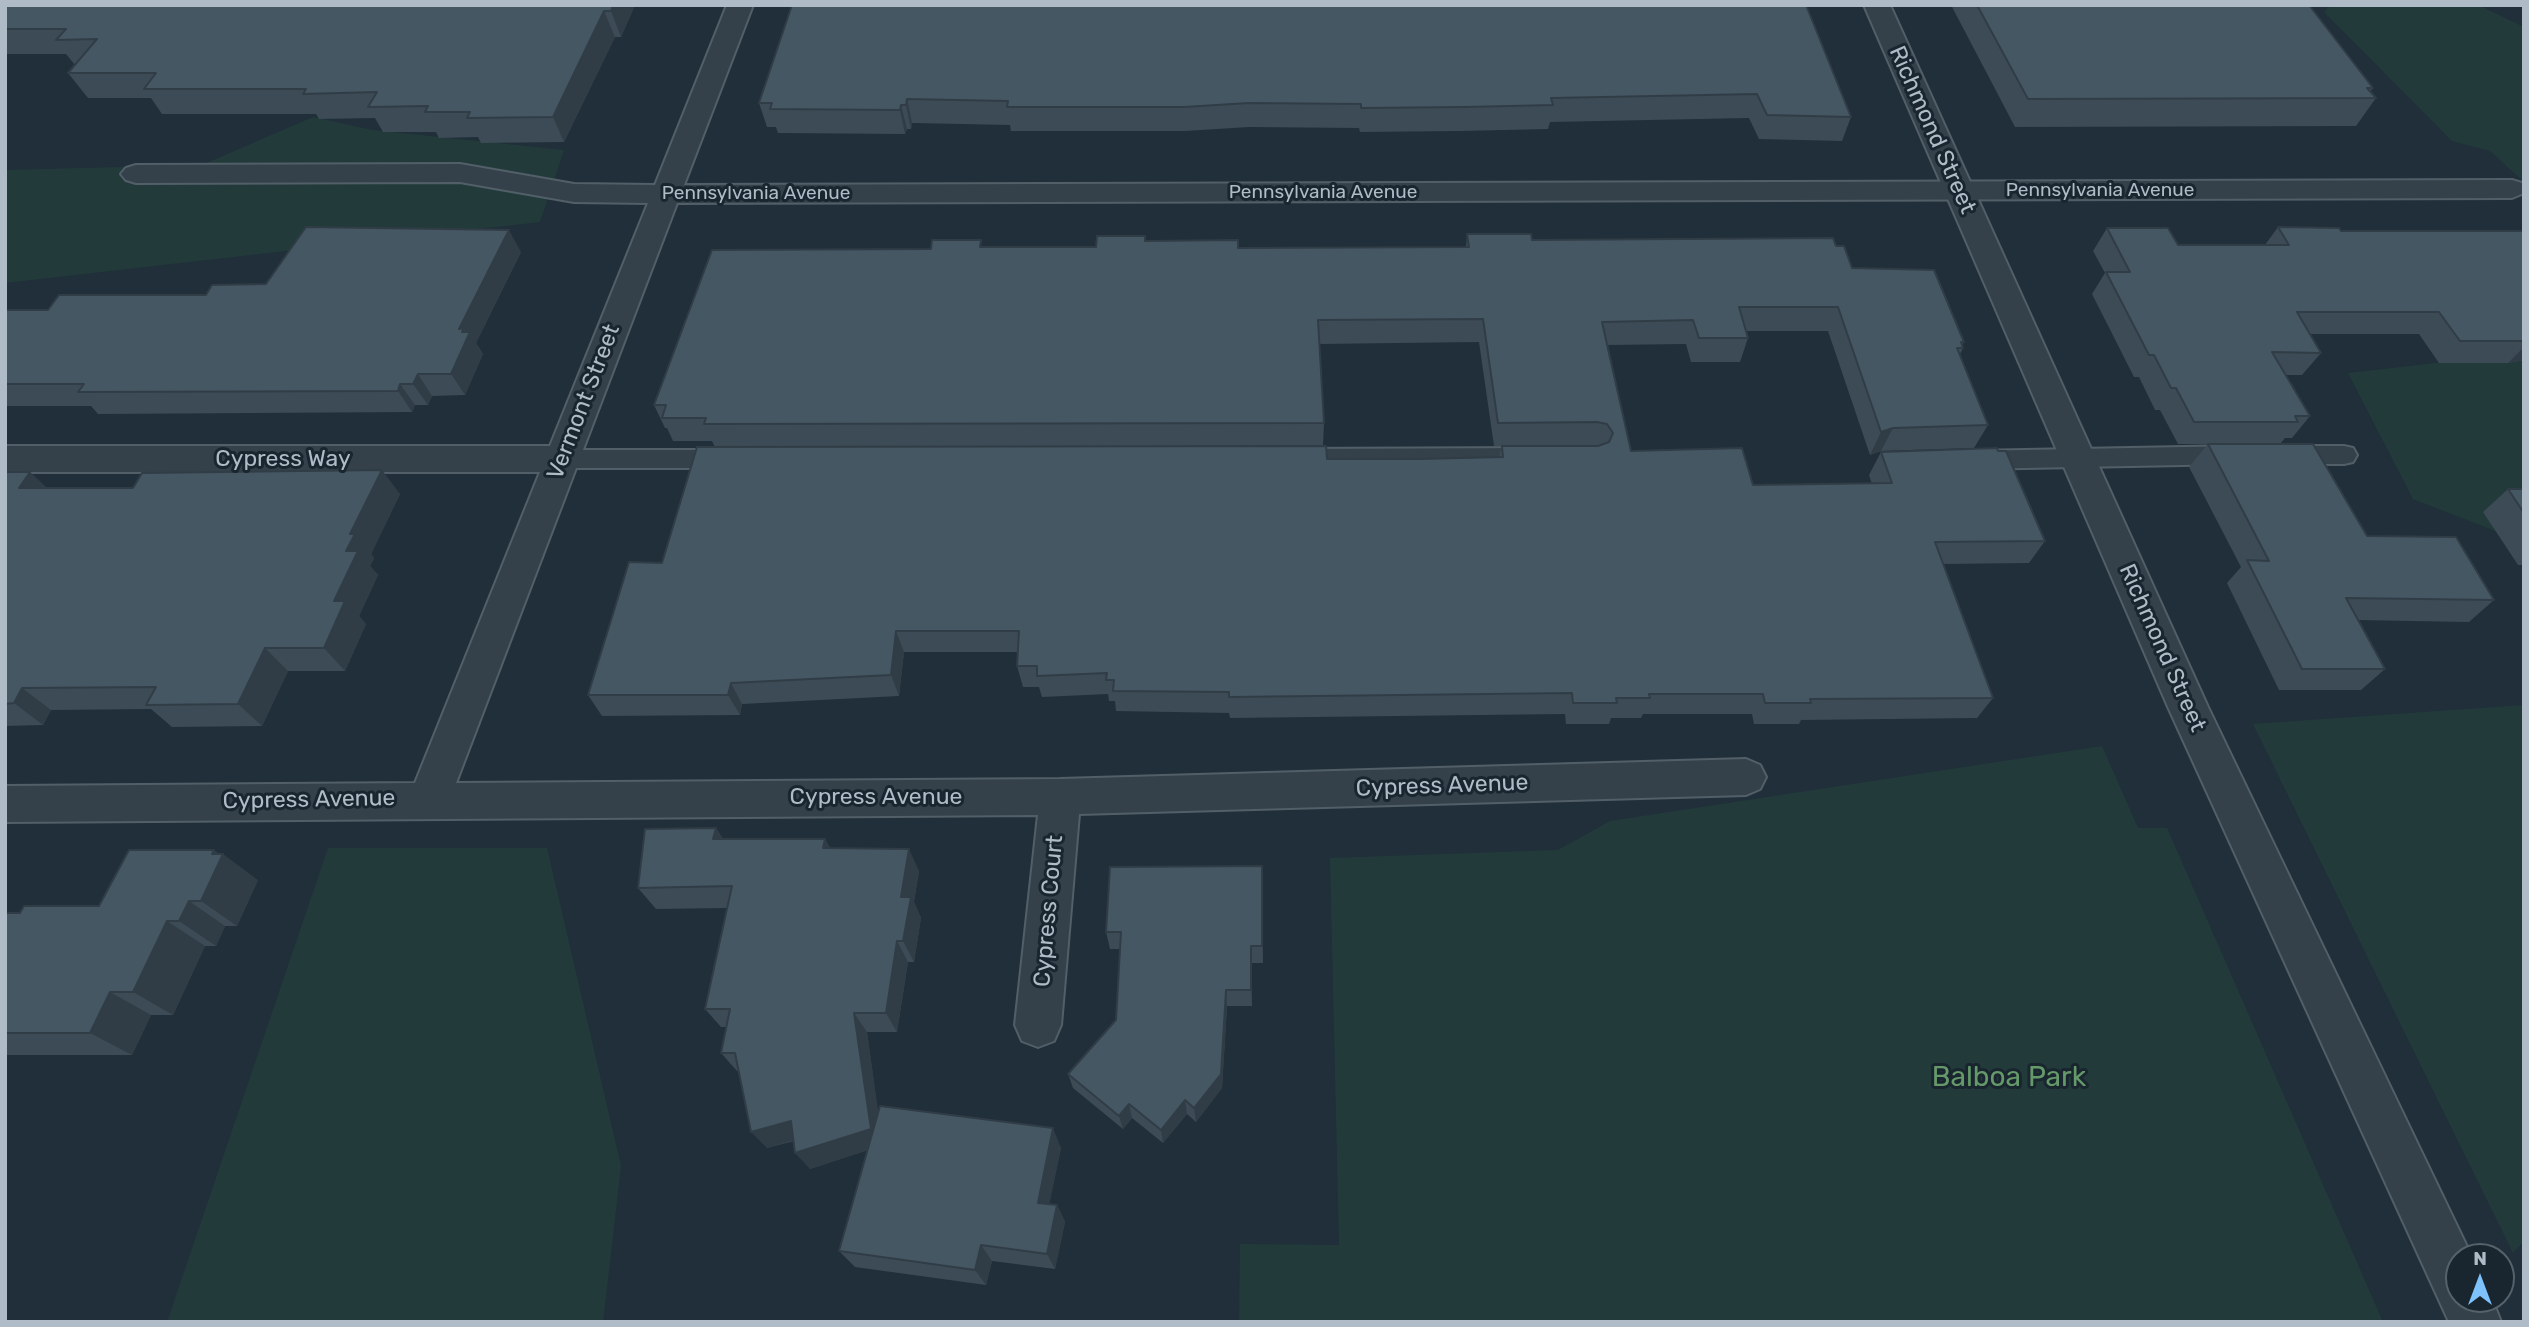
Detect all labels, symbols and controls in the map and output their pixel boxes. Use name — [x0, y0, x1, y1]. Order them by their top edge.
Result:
street label: Richmond Street — [1883, 42, 1981, 218]
street label: Pennsylvania Avenue — [2006, 180, 2194, 202]
street label: Pennsylvania Avenue — [1229, 182, 1417, 204]
street label: Pennsylvania Avenue — [662, 183, 850, 205]
street label: Vermont Street — [542, 320, 626, 484]
street label: Cypress Way — [215, 445, 351, 473]
street label: Richmond Street — [2113, 560, 2211, 736]
street label: Cypress Avenue — [1355, 769, 1529, 803]
street label: Cypress Avenue — [790, 783, 962, 811]
street label: Cypress Avenue — [222, 785, 396, 815]
street label: Cypress Court — [1029, 834, 1069, 988]
park label: Balboa Park — [1932, 1061, 2086, 1095]
north arrow — [2445, 1243, 2515, 1313]
text: N — [2473, 1247, 2487, 1270]

